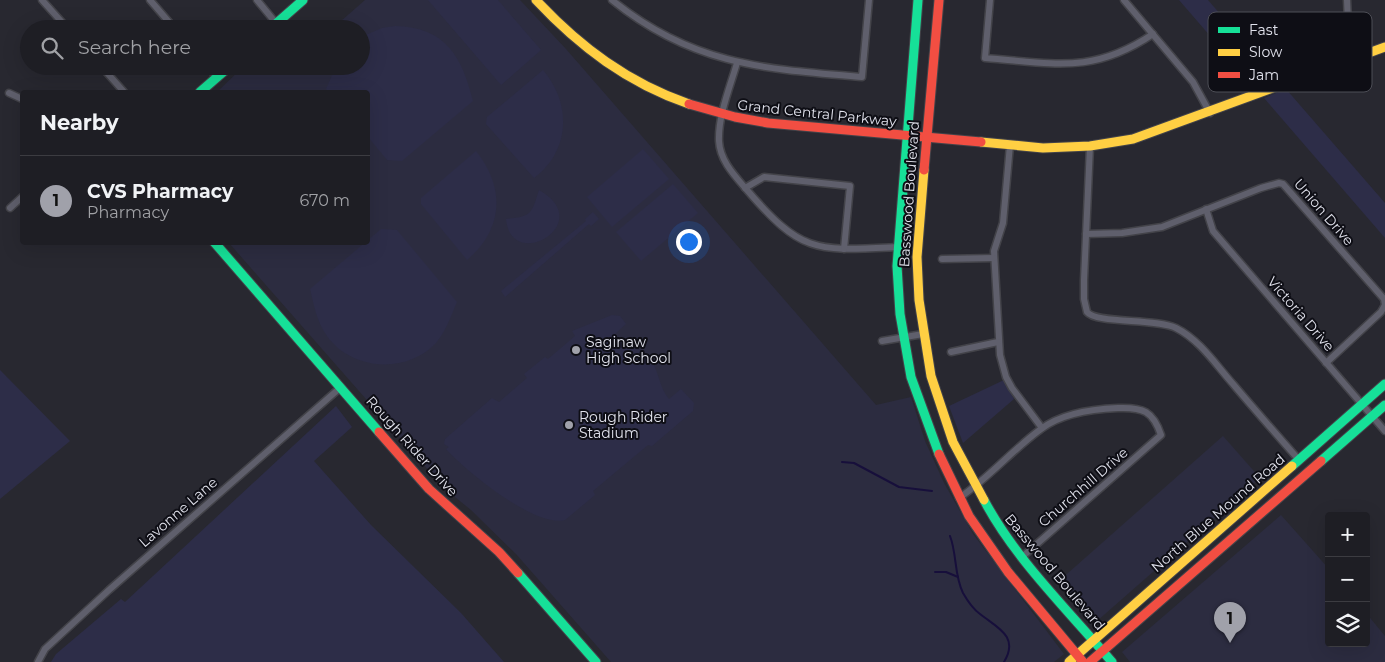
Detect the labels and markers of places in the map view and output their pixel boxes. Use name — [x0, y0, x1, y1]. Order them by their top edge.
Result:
place label: Saginaw High School — [586, 333, 671, 367]
marker: Saginaw High School — [570, 344, 582, 356]
place label: Rough Rider Stadium — [579, 408, 668, 442]
marker: Rough Rider Stadium — [563, 419, 575, 431]
pin: 1 — [1214, 602, 1246, 643]

